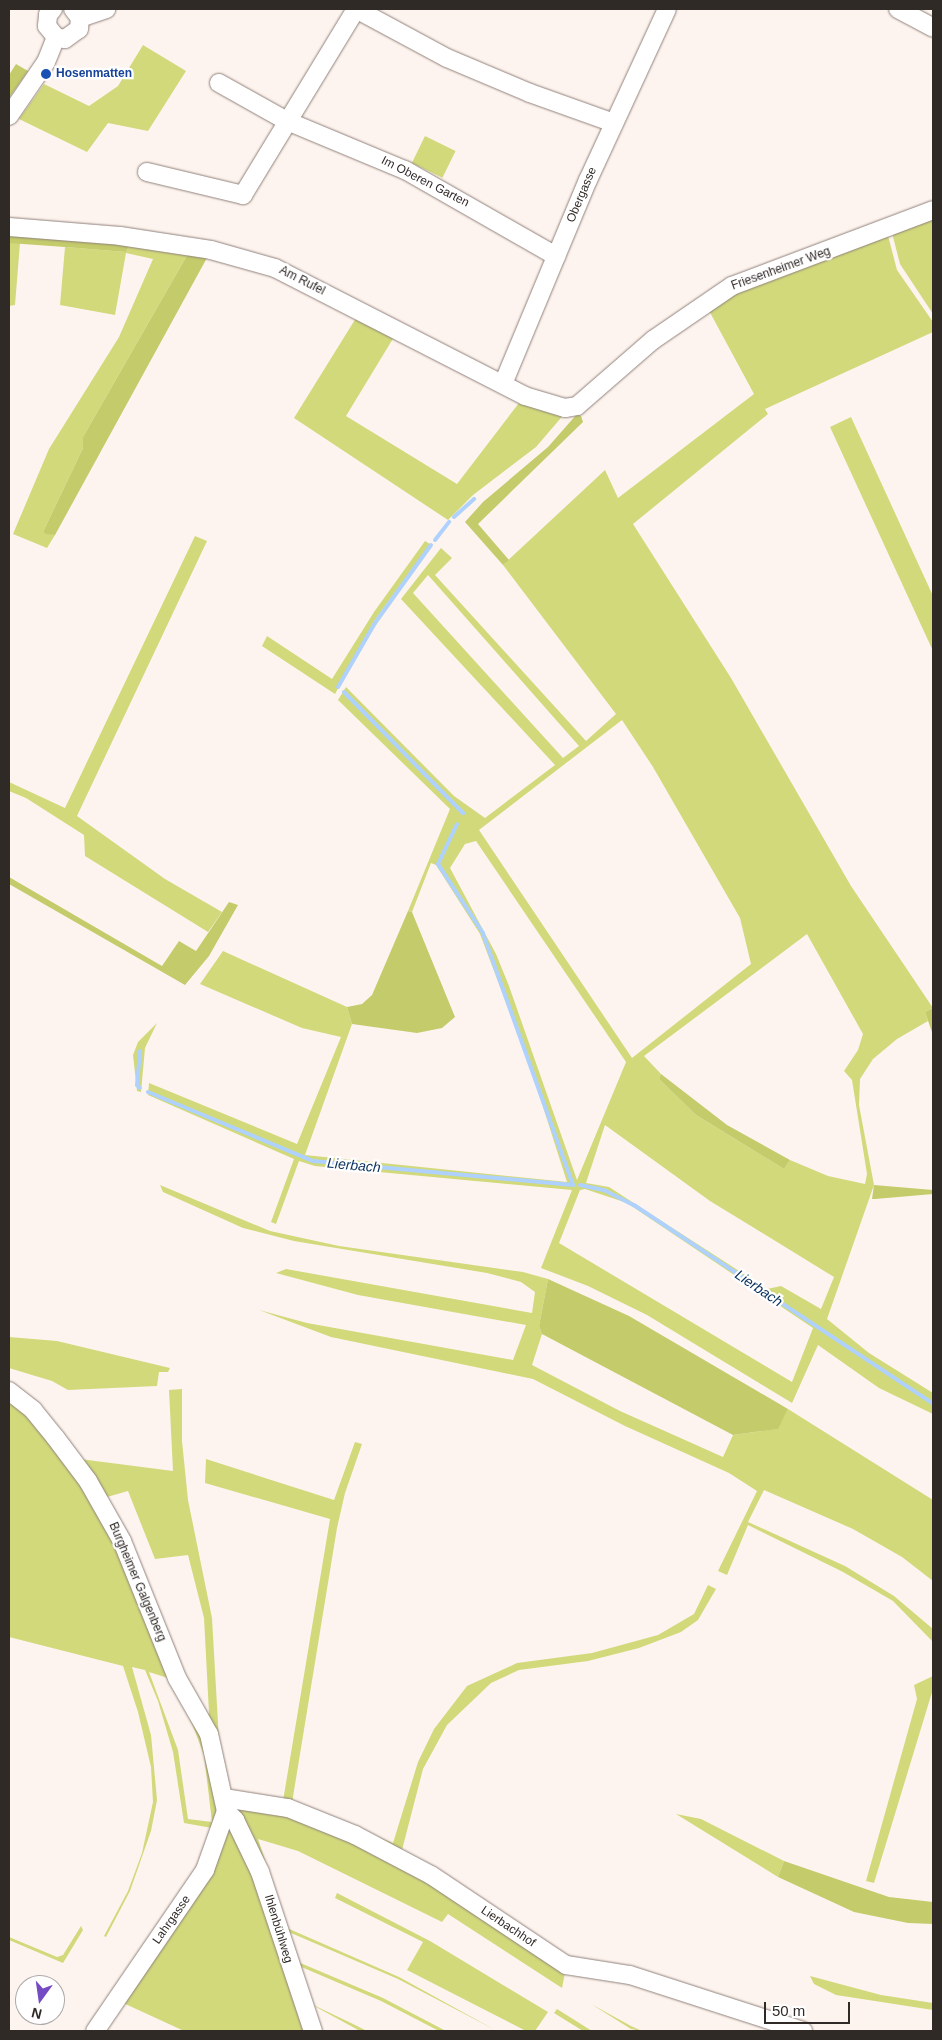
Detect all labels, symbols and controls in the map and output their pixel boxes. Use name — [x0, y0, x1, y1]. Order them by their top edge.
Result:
place label: Hosenmatten — [56, 67, 132, 81]
marker: Hosenmatten — [40, 68, 52, 80]
street label: Im Oberen Garten — [379, 154, 471, 210]
street label: Obergasse — [564, 165, 600, 225]
street label: Friesenheimer Weg — [729, 244, 833, 294]
street label: Am Rufel — [277, 263, 327, 299]
water label: Lierbach — [327, 1154, 381, 1176]
water label: Lierbach — [732, 1266, 786, 1310]
street label: Burgheimer Galgenberg — [105, 1520, 169, 1644]
street label: Lahrgasse — [150, 1893, 194, 1947]
street label: Ihlenbühlweg — [261, 1893, 295, 1965]
street label: Lierbachhof — [478, 1903, 538, 1951]
north arrow — [15, 1975, 65, 2025]
scale bar — [767, 1992, 853, 2024]
text: 50 m — [772, 2002, 805, 2019]
text: N — [30, 2005, 43, 2023]

